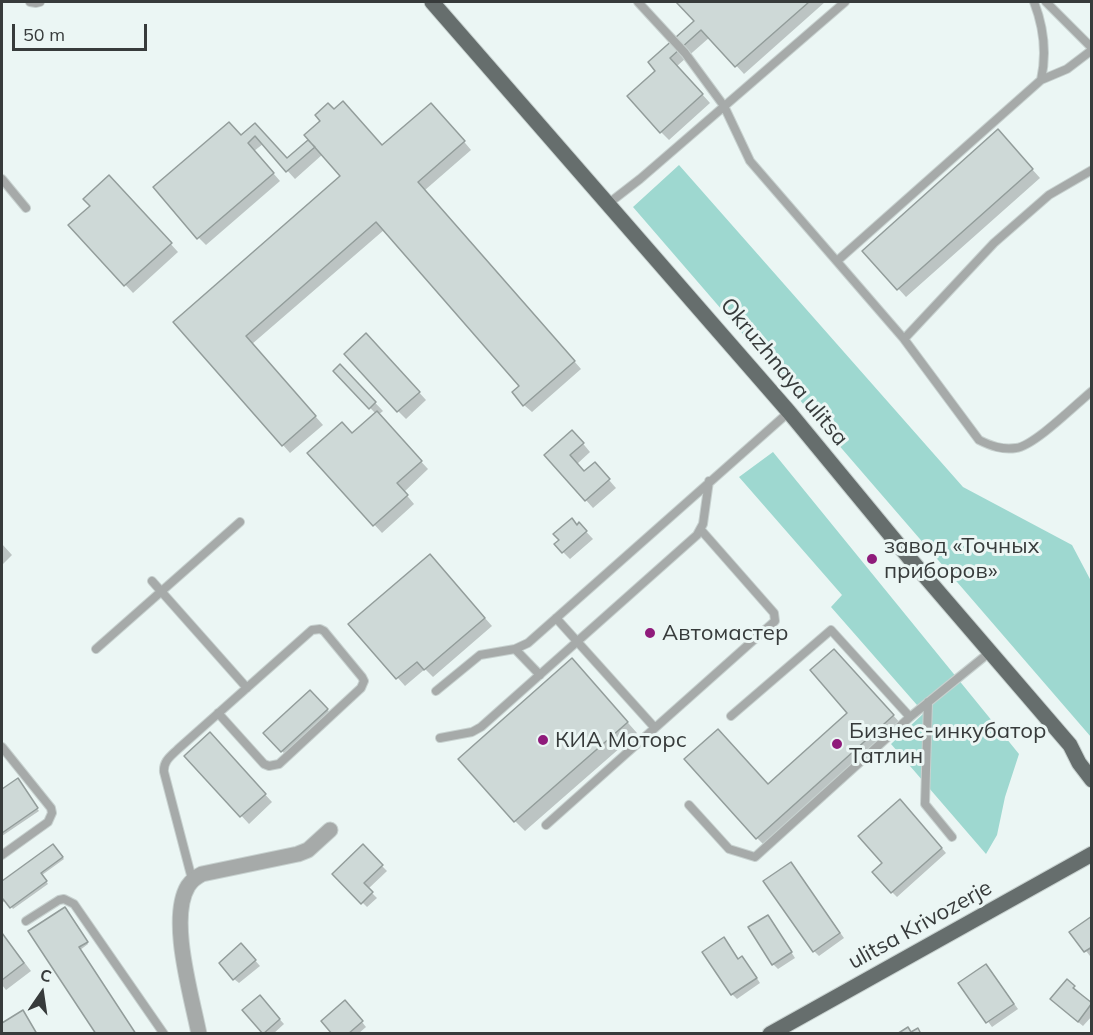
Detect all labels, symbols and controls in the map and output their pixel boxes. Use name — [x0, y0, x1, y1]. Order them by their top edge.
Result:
scale bar — [15, 12, 150, 50]
text: 50 m — [23, 23, 65, 46]
street label: Okruzhnaya ulitsa — [715, 293, 853, 451]
place label: завод «Точных приборов» — [884, 533, 1040, 584]
marker: завод «Точных приборов» — [865, 552, 879, 566]
place label: Автомастер — [662, 620, 788, 646]
marker: Автомастер — [643, 626, 657, 640]
place label: Бизнес-инкубатор Татлин — [849, 718, 1046, 770]
place label: КИА Моторс — [555, 727, 687, 753]
marker: КИА Моторс — [536, 733, 550, 747]
marker: Бизнес-инкубатор Татлин — [830, 737, 844, 751]
street label: ulitsa Krivozerje — [844, 875, 996, 975]
north arrow — [12, 963, 72, 1023]
text: С — [38, 964, 54, 986]

